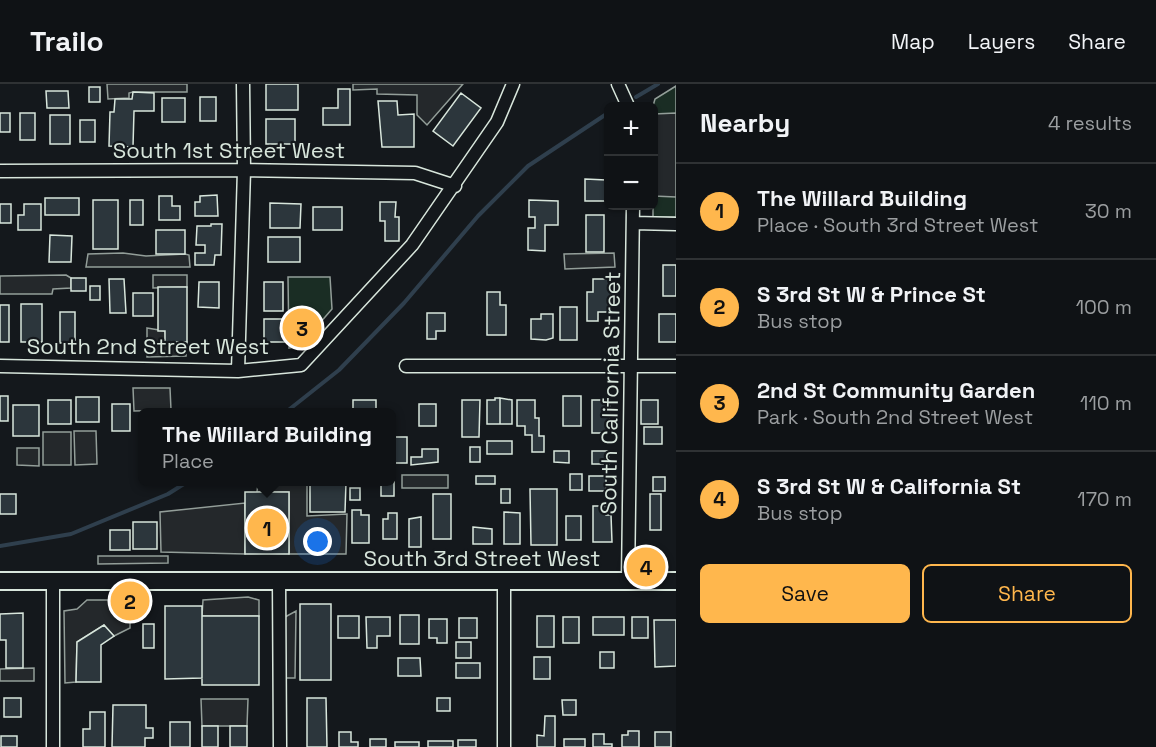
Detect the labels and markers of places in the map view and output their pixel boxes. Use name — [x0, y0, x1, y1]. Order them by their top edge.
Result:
pin: 3 — [282, 306, 322, 350]
pin: 1 — [248, 506, 286, 550]
pin: 4 — [626, 544, 666, 590]
pin: 2 — [110, 578, 150, 624]

